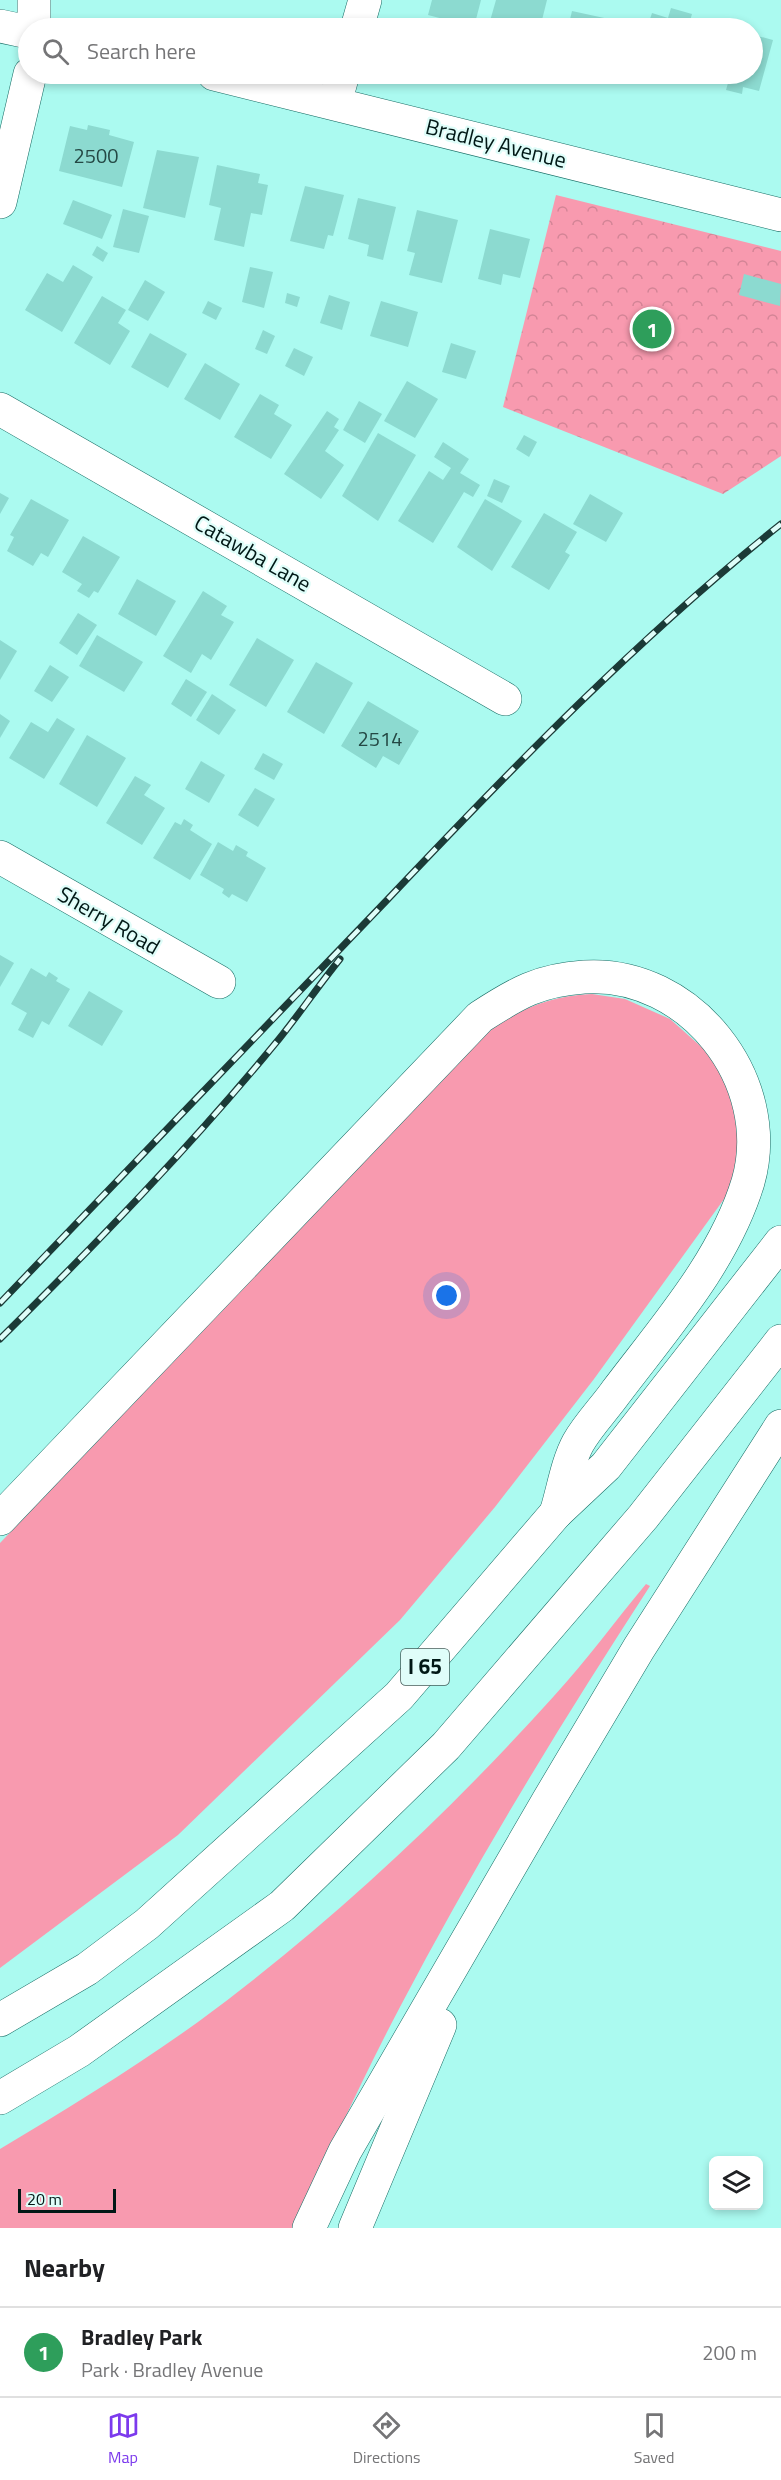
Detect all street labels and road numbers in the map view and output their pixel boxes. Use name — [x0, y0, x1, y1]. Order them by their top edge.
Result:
street label: Bradley Avenue — [422, 109, 570, 177]
street label: Catawba Lane — [188, 506, 318, 600]
street label: Sherry Road — [51, 877, 167, 963]
road number: I 65 — [401, 1649, 449, 1685]

